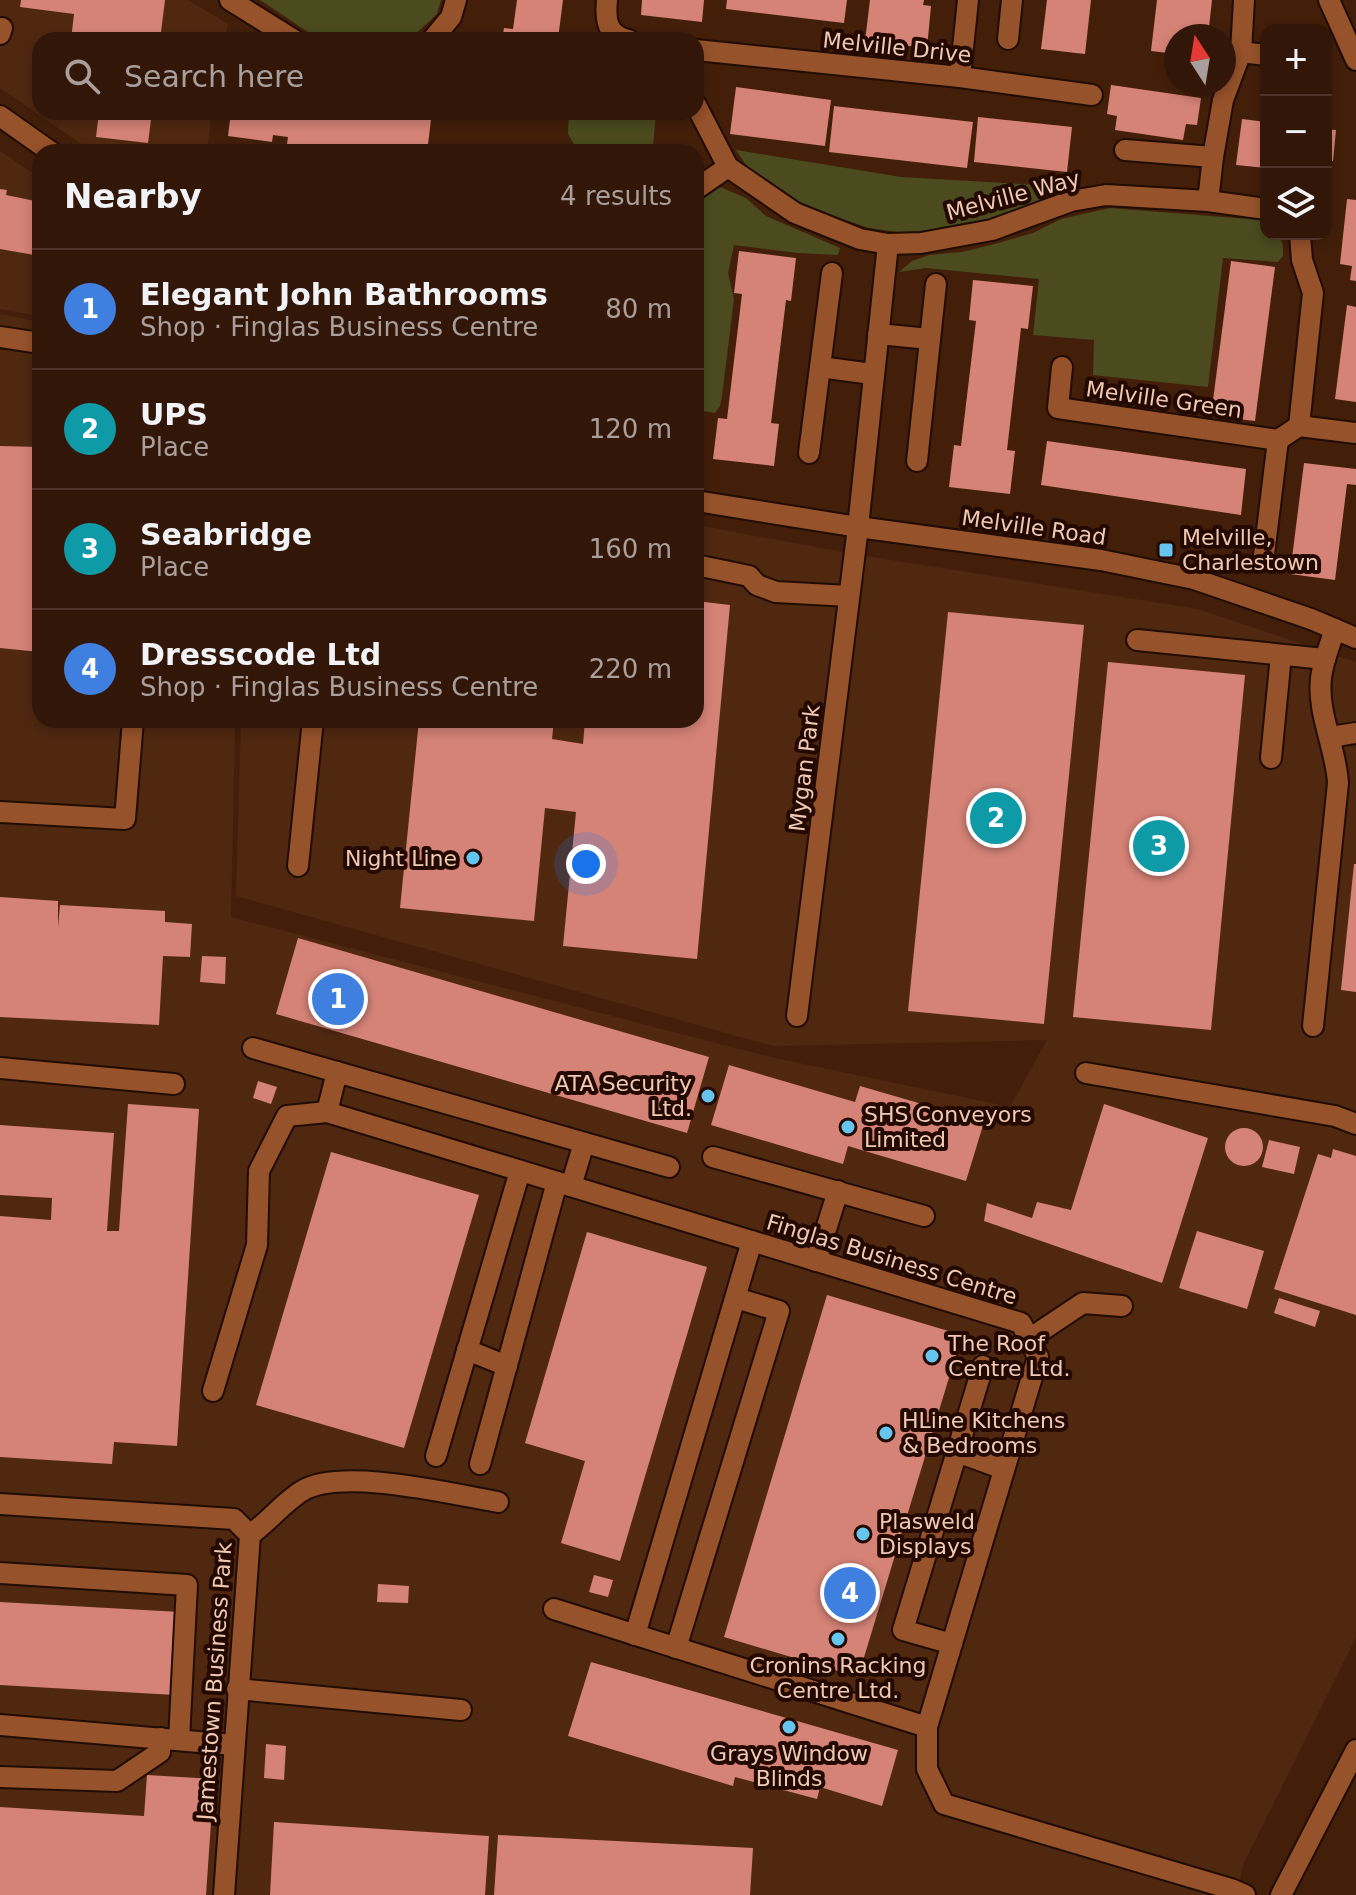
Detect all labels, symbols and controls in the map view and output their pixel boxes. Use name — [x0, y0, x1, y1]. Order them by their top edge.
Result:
north arrow — [1164, 24, 1236, 96]
map controls — [1260, 24, 1332, 240]
button: + — [1260, 24, 1332, 96]
street label: Melville Drive — [821, 27, 972, 68]
search box — [32, 32, 704, 120]
icon: search — [60, 54, 104, 98]
text: Search here — [124, 59, 304, 94]
button: − — [1260, 96, 1332, 168]
street label: Melville Way — [944, 166, 1083, 225]
button: layers — [1260, 168, 1332, 240]
text: Nearby — [64, 176, 202, 216]
text: 4 results — [560, 181, 672, 211]
text: Elegant John Bathrooms — [140, 277, 548, 312]
text: 1 — [81, 294, 99, 324]
text: 80 m — [605, 294, 672, 324]
text: Shop · Finglas Business Centre — [140, 312, 538, 342]
street label: Melville Green — [1084, 376, 1243, 423]
text: UPS — [140, 397, 208, 432]
text: 2 — [81, 414, 99, 444]
text: 120 m — [589, 414, 672, 444]
text: Place — [140, 432, 209, 462]
street label: Melville Road — [960, 505, 1108, 550]
text: Seabridge — [140, 517, 312, 552]
place label: Melville, Charlestown — [1182, 525, 1319, 575]
text: 3 — [81, 534, 99, 564]
text: 160 m — [589, 534, 672, 564]
marker: Melville, Charlestown — [1157, 541, 1175, 559]
text: Place — [140, 552, 209, 582]
text: Dresscode Ltd — [140, 637, 381, 672]
text: 4 — [81, 654, 99, 684]
text: 220 m — [589, 654, 672, 684]
text: Shop · Finglas Business Centre — [140, 672, 538, 702]
street label: Mygan Park — [784, 703, 825, 833]
pin: 2 — [970, 788, 1022, 848]
pin: 3 — [1133, 816, 1185, 876]
your location — [566, 844, 606, 884]
place label: Night Line — [345, 846, 457, 871]
marker: Night Line — [464, 849, 482, 867]
pin: 1 — [312, 969, 364, 1029]
place label: ATA Security Ltd. — [555, 1071, 692, 1121]
marker: ATA Security Ltd. — [699, 1087, 717, 1105]
place label: SHS Conveyors Limited — [864, 1102, 1032, 1152]
marker: SHS Conveyors Limited — [839, 1118, 857, 1136]
street label: Finglas Business Centre — [764, 1209, 1020, 1310]
place label: The Roof Centre Ltd. — [947, 1331, 1070, 1381]
marker: The Roof Centre Ltd. — [923, 1347, 941, 1365]
place label: HLine Kitchens & Bedrooms — [902, 1408, 1066, 1458]
marker: HLine Kitchens & Bedrooms — [877, 1424, 895, 1442]
place label: Plasweld Displays — [879, 1509, 975, 1559]
marker: Plasweld Displays — [854, 1525, 872, 1543]
street label: Jamestown Business Park — [192, 1541, 237, 1823]
pin: 4 — [824, 1563, 876, 1623]
marker: Cronins Racking Centre Ltd. — [829, 1630, 847, 1648]
place label: Cronins Racking Centre Ltd. — [750, 1653, 926, 1703]
marker: Grays Window Blinds — [780, 1718, 798, 1736]
place label: Grays Window Blinds — [710, 1741, 868, 1791]

